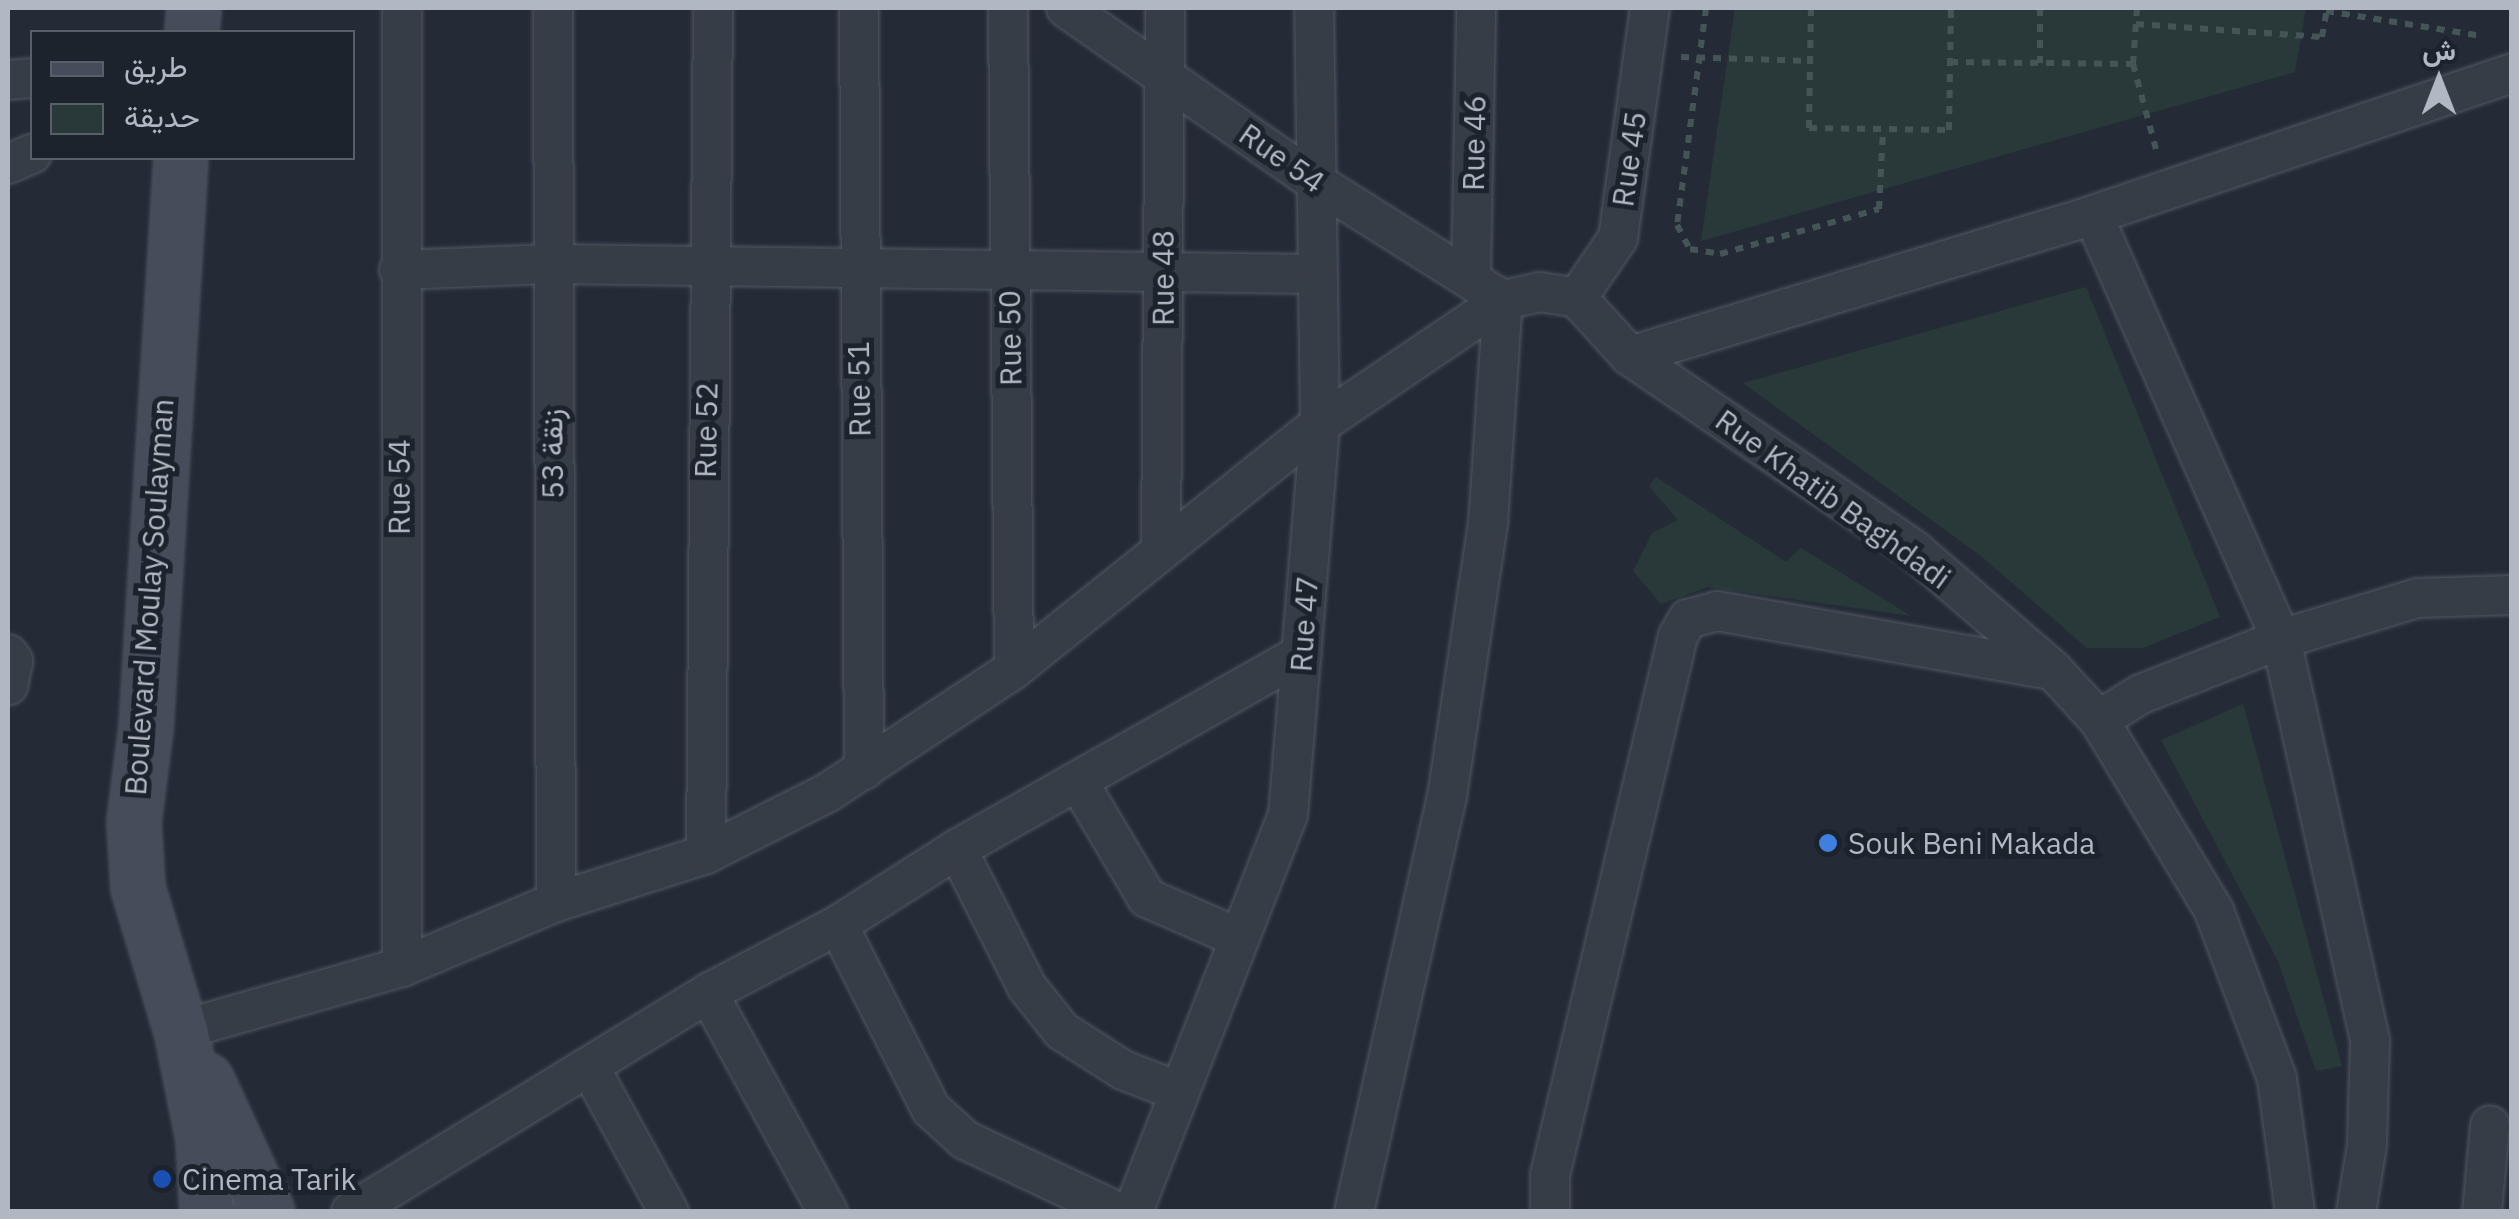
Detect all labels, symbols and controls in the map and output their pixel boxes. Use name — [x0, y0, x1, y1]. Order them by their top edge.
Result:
legend — [30, 30, 355, 160]
north arrow — [2389, 30, 2489, 130]
text: ش — [2422, 31, 2456, 68]
text: طريق — [124, 46, 188, 85]
street label: Rue 46 — [1455, 95, 1493, 191]
text: حديقة — [124, 96, 200, 135]
street label: Rue 45 — [1605, 109, 1653, 209]
street label: Rue 54 — [1232, 116, 1332, 200]
street label: Rue 48 — [1145, 230, 1181, 326]
street label: Rue 50 — [991, 290, 1029, 386]
street label: Rue 51 — [840, 341, 878, 437]
street label: Rue 52 — [687, 382, 725, 478]
street label: Boulevard Moulay Soulayman — [117, 398, 181, 796]
street label: Rue Khatib Baghdadi — [1709, 402, 1957, 596]
street label: زنقة 53 — [533, 409, 571, 499]
street label: Rue 54 — [381, 439, 417, 535]
street label: Rue 47 — [1283, 575, 1325, 673]
place label: Souk Beni Makada — [1848, 825, 2095, 861]
marker: Souk Beni Makada — [1817, 832, 1839, 854]
place label: Cinema Tarik — [182, 1161, 356, 1197]
marker: Cinema Tarik — [151, 1168, 173, 1190]

